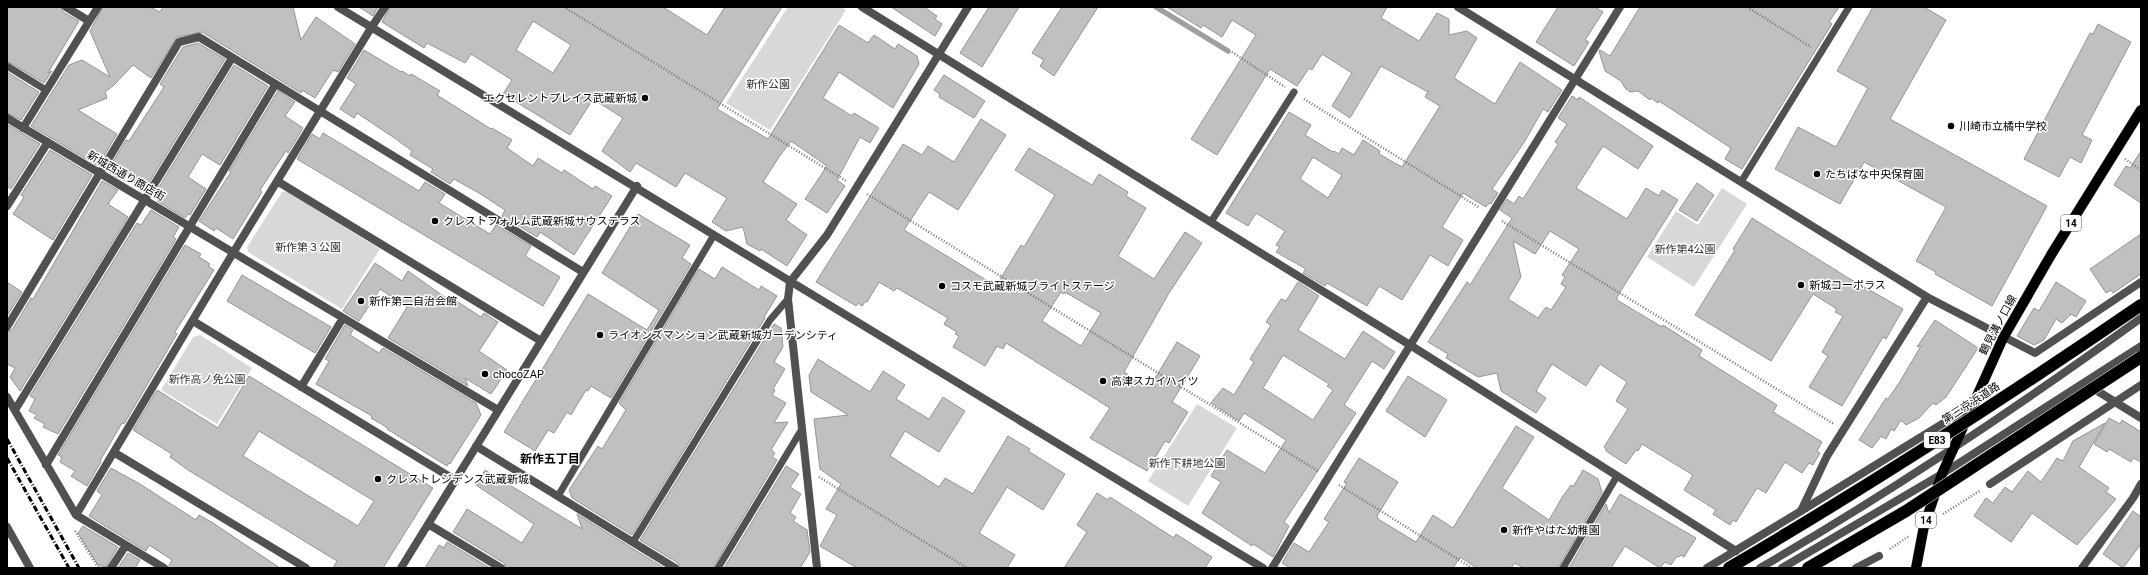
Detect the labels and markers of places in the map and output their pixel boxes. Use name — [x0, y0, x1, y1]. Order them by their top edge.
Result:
place label: エクセレントプレイス武蔵新城 — [483, 92, 637, 105]
marker: エクセレントプレイス武蔵新城 — [640, 93, 650, 103]
place label: 川崎市立橘中学校 — [1959, 120, 2047, 133]
marker: 川崎市立橘中学校 — [1946, 121, 1956, 131]
place label: たちばな中央保育園 — [1825, 168, 1924, 181]
marker: たちばな中央保育園 — [1812, 169, 1822, 179]
place label: クレストフォルム武蔵新城サウステラス — [443, 215, 641, 228]
marker: クレストフォルム武蔵新城サウステラス — [430, 216, 440, 226]
place label: 新城コーポラス — [1809, 279, 1886, 292]
place label: コスモ武蔵新城ブライトステージ — [950, 280, 1115, 293]
marker: 新城コーポラス — [1796, 280, 1806, 290]
marker: コスモ武蔵新城ブライトステージ — [937, 281, 947, 291]
place label: 新作第二自治会館 — [369, 295, 457, 308]
marker: 新作第二自治会館 — [356, 296, 366, 306]
place label: ライオンズマンション武蔵新城ガーデンシティ — [608, 329, 838, 342]
marker: ライオンズマンション武蔵新城ガーデンシティ — [595, 330, 605, 340]
place label: chocoZAP — [493, 368, 544, 381]
marker: chocoZAP — [480, 369, 490, 379]
place label: 高津スカイハイツ — [1111, 375, 1199, 388]
marker: 高津スカイハイツ — [1098, 376, 1108, 386]
place label: クレストレジデンス武蔵新城 — [386, 473, 529, 486]
marker: クレストレジデンス武蔵新城 — [373, 474, 383, 484]
place label: 新作やはた幼稚園 — [1512, 524, 1600, 537]
marker: 新作やはた幼稚園 — [1499, 525, 1509, 535]

